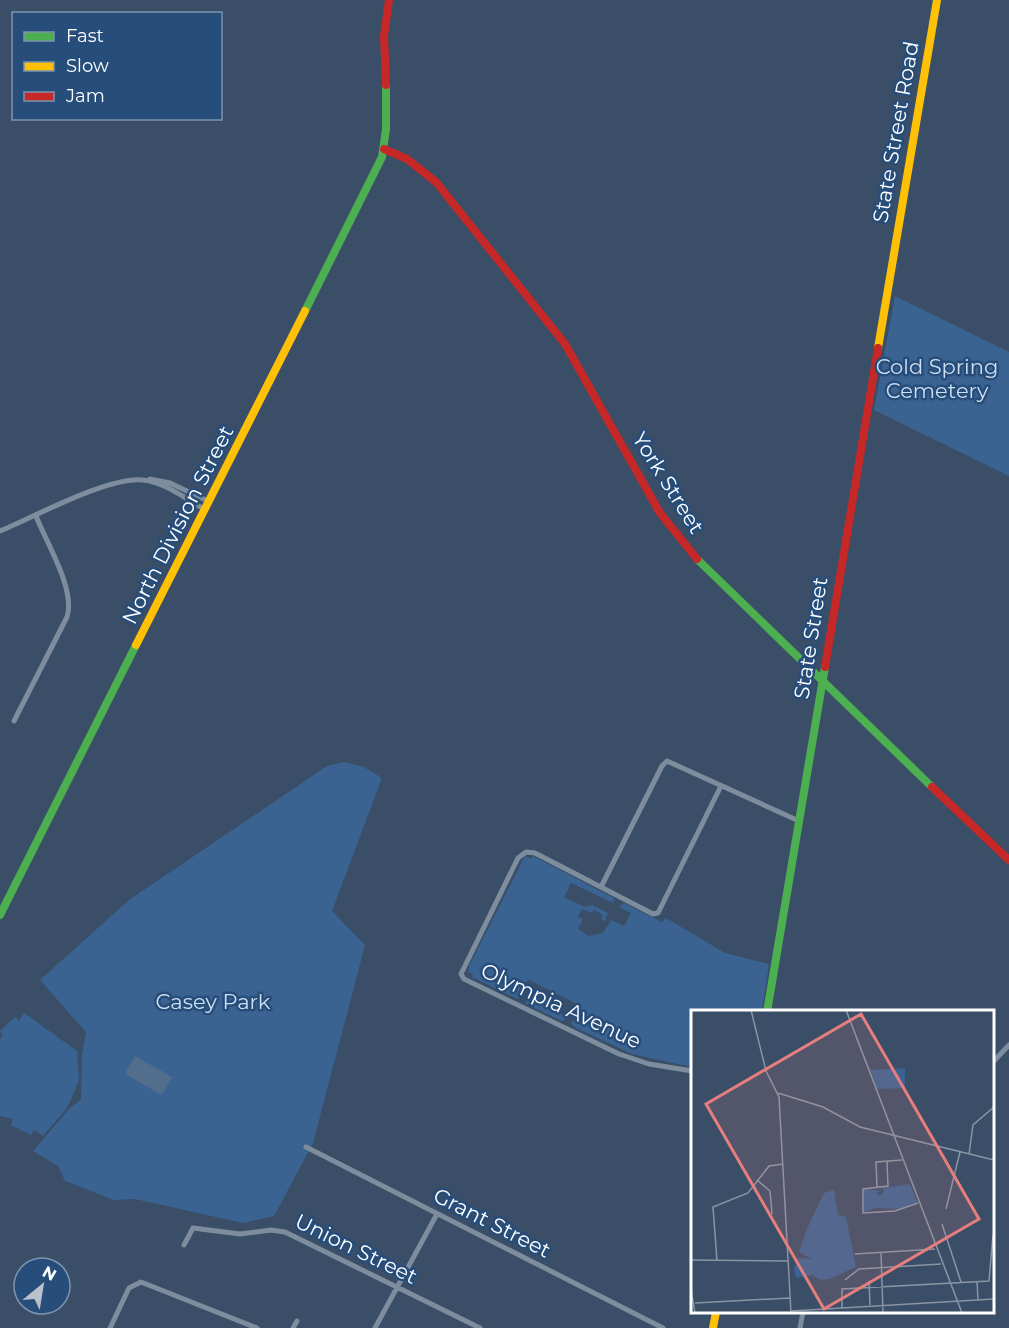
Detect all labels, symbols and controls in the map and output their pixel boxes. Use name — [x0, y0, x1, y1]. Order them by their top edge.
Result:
legend — [12, 12, 222, 120]
text: Fast — [66, 25, 104, 47]
street label: State Street Road — [867, 39, 924, 225]
text: Slow — [66, 55, 109, 77]
text: Jam — [65, 85, 105, 107]
park label: Cold Spring Cemetery — [876, 354, 998, 403]
street label: North Division Street — [117, 421, 239, 628]
street label: York Street — [627, 427, 710, 538]
street label: State Street — [789, 575, 832, 701]
street label: Olympia Avenue — [477, 957, 645, 1054]
park label: Casey Park — [156, 989, 271, 1014]
inset map — [691, 1010, 994, 1313]
street label: Grant Street — [430, 1182, 555, 1263]
street label: Union Street — [291, 1208, 421, 1289]
north arrow — [12, 1256, 72, 1316]
text: N — [39, 1262, 60, 1285]

